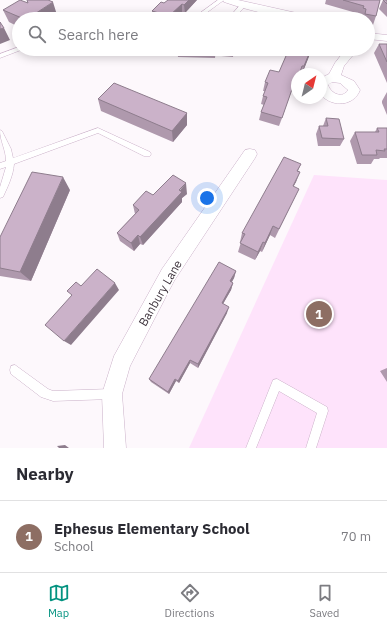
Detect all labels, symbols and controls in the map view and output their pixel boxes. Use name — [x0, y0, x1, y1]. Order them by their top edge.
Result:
search box — [12, 12, 375, 56]
icon: search — [26, 23, 48, 45]
text: Search here — [58, 25, 138, 44]
north arrow — [291, 68, 327, 104]
your location — [197, 188, 217, 208]
street label: Banbury Lane — [135, 257, 185, 329]
pin: 1 — [306, 299, 332, 329]
text: Nearby — [16, 463, 74, 485]
text: Ephesus Elementary School — [54, 519, 250, 538]
text: 1 — [25, 528, 33, 545]
text: 70 m — [341, 528, 371, 545]
text: School — [54, 538, 94, 555]
tab: Map — [48, 582, 70, 620]
tab: Directions — [165, 582, 215, 620]
tab: Saved — [310, 582, 339, 620]

